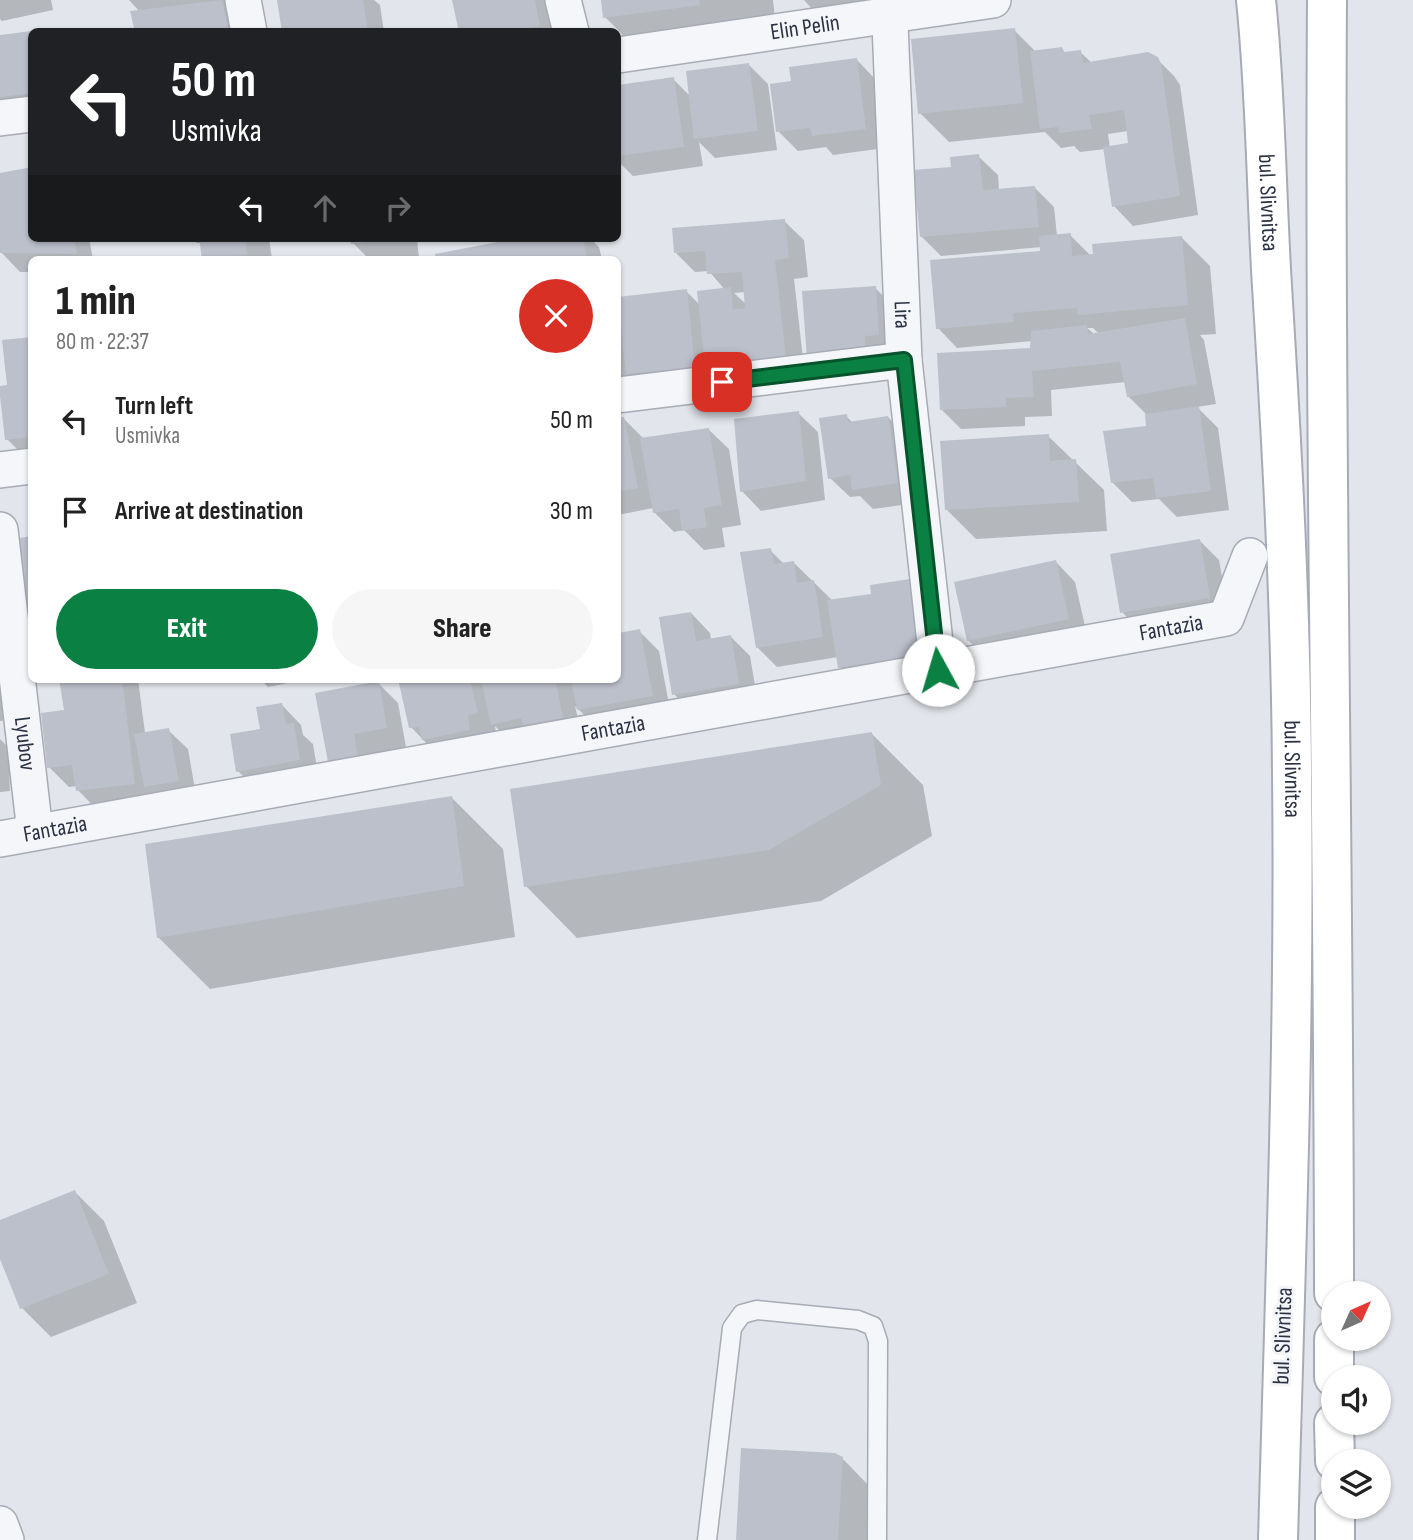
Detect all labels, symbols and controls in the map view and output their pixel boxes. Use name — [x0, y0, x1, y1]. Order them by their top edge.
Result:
street label: Elin Pelin — [768, 9, 842, 46]
text: 50 m — [171, 52, 256, 111]
icon: left — [56, 56, 147, 147]
text: Usmivka — [171, 112, 262, 151]
street label: bul. Slivnitsa — [1252, 153, 1284, 252]
icon: left — [233, 189, 271, 227]
icon: ahead — [306, 189, 344, 227]
icon: right — [379, 189, 417, 227]
text: 1 min — [56, 276, 136, 327]
button: close — [519, 279, 593, 353]
street label: Lira — [888, 300, 917, 329]
text: 80 m · 22:37 — [56, 328, 149, 356]
pin — [692, 352, 752, 412]
icon: arrive — [703, 363, 741, 401]
text: Turn left — [115, 391, 193, 422]
icon: left — [56, 402, 94, 440]
text: 50 m — [550, 405, 593, 436]
text: Usmivka — [115, 422, 180, 450]
icon: arrive — [56, 493, 94, 531]
text: Arrive at destination — [115, 496, 303, 527]
text: 30 m — [550, 496, 593, 527]
button: Exit — [56, 589, 318, 669]
button: Share — [332, 589, 593, 669]
street label: Fantazia — [1137, 608, 1205, 647]
position arrow — [901, 633, 975, 707]
street label: Fantazia — [579, 709, 647, 748]
street label: Lyubov — [8, 715, 42, 772]
street label: bul. Slivnitsa — [1277, 720, 1306, 818]
street label: Fantazia — [21, 810, 89, 849]
north arrow — [1321, 1281, 1391, 1351]
map controls — [1321, 1281, 1391, 1519]
street label: bul. Slivnitsa — [1267, 1287, 1299, 1385]
button: sound — [1321, 1365, 1391, 1435]
button: layers — [1321, 1449, 1391, 1519]

